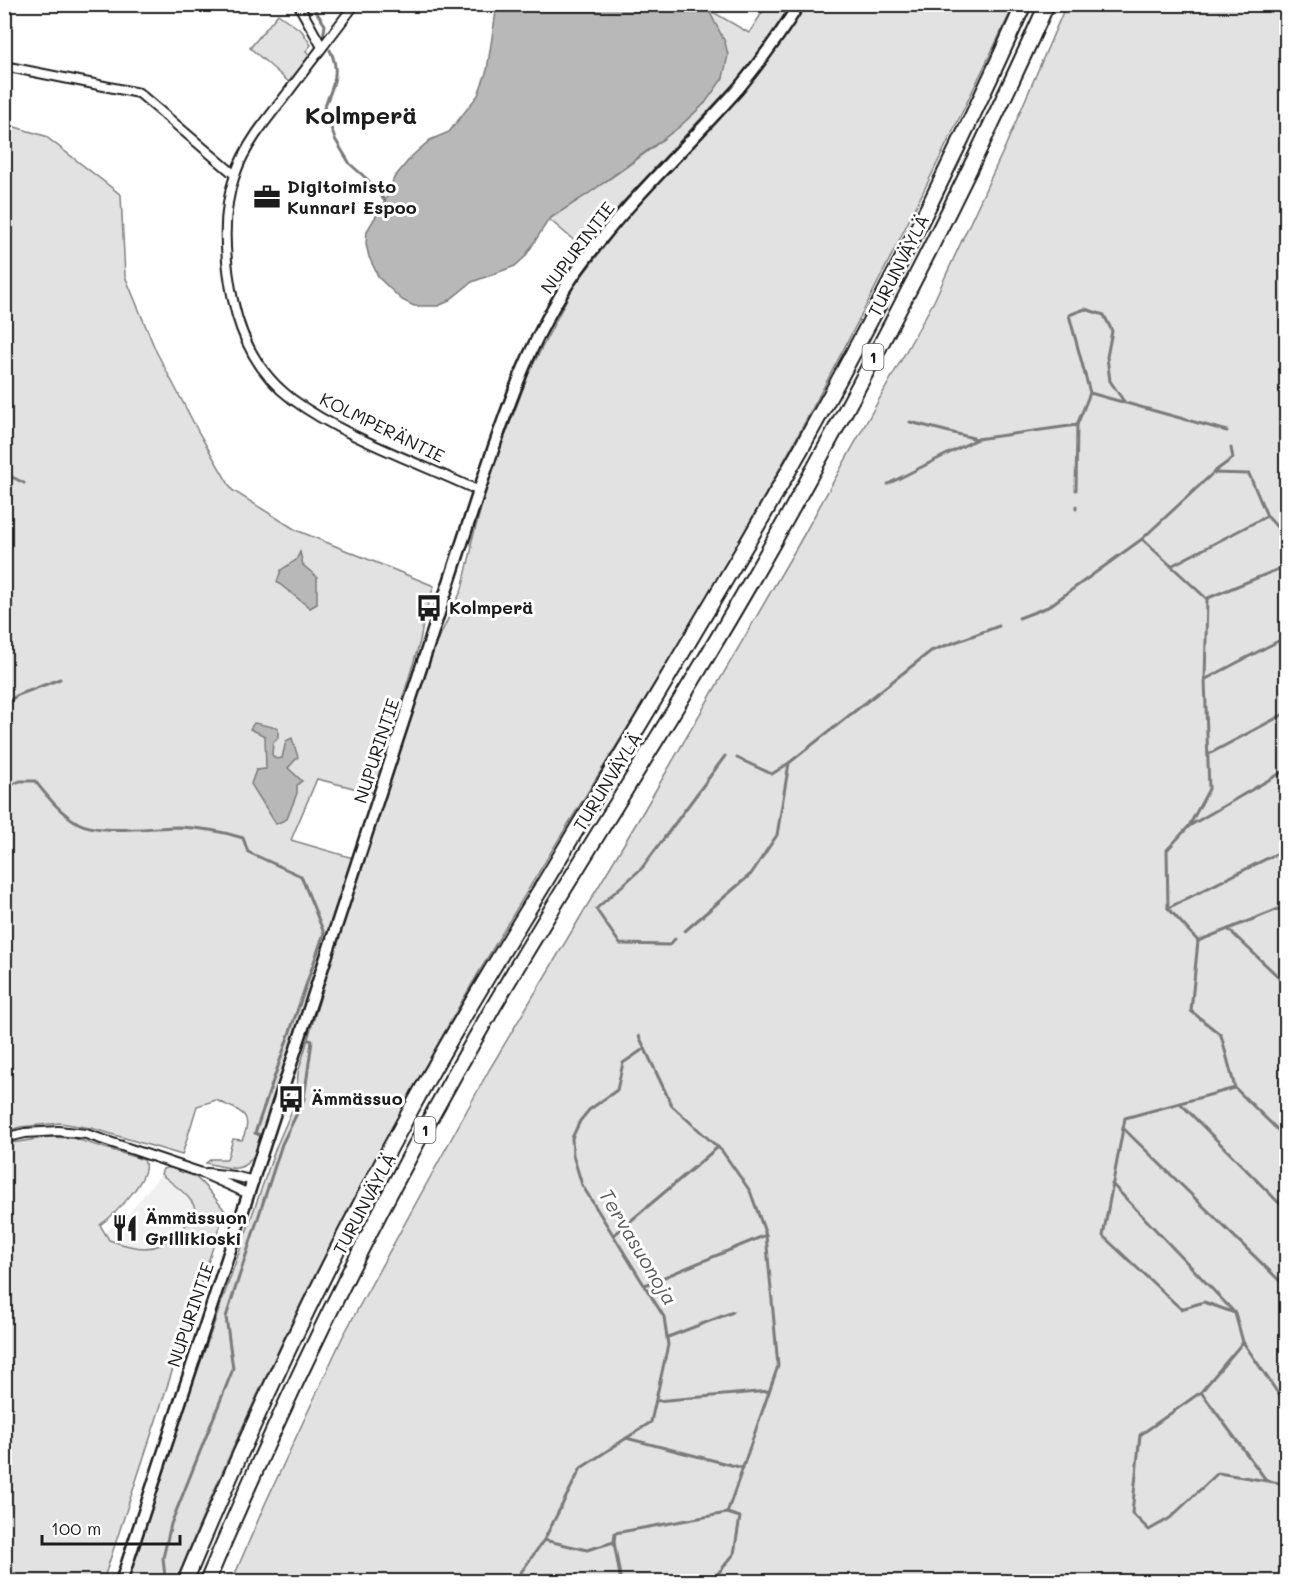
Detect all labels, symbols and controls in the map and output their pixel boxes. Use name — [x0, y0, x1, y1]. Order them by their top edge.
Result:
district label: Kolmperä — [305, 99, 417, 130]
place label: Digitoimisto Kunnari Espoo — [287, 174, 417, 219]
office icon: Digitoimisto Kunnari Espoo — [252, 182, 282, 212]
street label: NUPURINTIE — [535, 197, 620, 298]
street label: TURUNVÄYLÄ — [862, 210, 934, 321]
road number: 1 — [862, 344, 884, 370]
street label: KOLMPERÄNTIE — [316, 387, 449, 468]
bus stop icon: Kolmperä — [414, 593, 444, 623]
place label: Kolmperä — [449, 595, 533, 619]
street label: NUPURINTIE — [348, 695, 404, 806]
street label: TURUNVÄYLÄ — [567, 728, 647, 835]
bus stop icon: Ämmässuo — [276, 1084, 306, 1114]
place label: Ämmässuo — [311, 1086, 403, 1110]
road number: 1 — [414, 1117, 436, 1143]
street label: TURUNVÄYLÄ — [327, 1149, 401, 1258]
water label: Tervasuonoja — [594, 1184, 684, 1309]
place label: Ämmässuon Grillikioski — [145, 1205, 247, 1250]
restaurant icon: Ämmässuon Grillikioski — [110, 1213, 140, 1243]
street label: NUPURINTIE — [161, 1259, 219, 1370]
scale bar — [42, 1508, 180, 1546]
text: 100 m — [51, 1516, 101, 1540]

